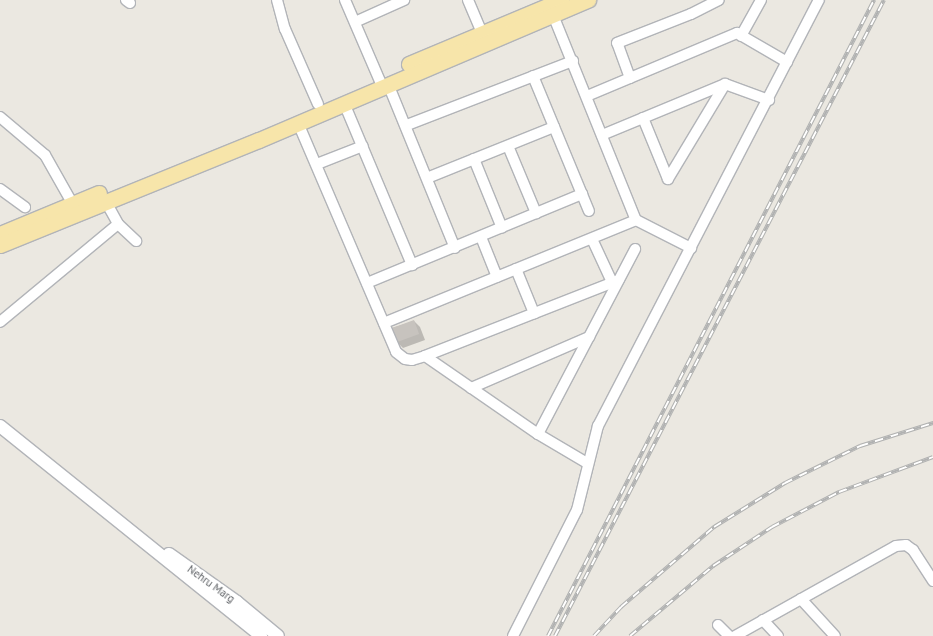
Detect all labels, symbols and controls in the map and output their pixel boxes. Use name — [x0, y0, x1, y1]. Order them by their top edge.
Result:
street label: Nehru Marg — [185, 562, 237, 606]

